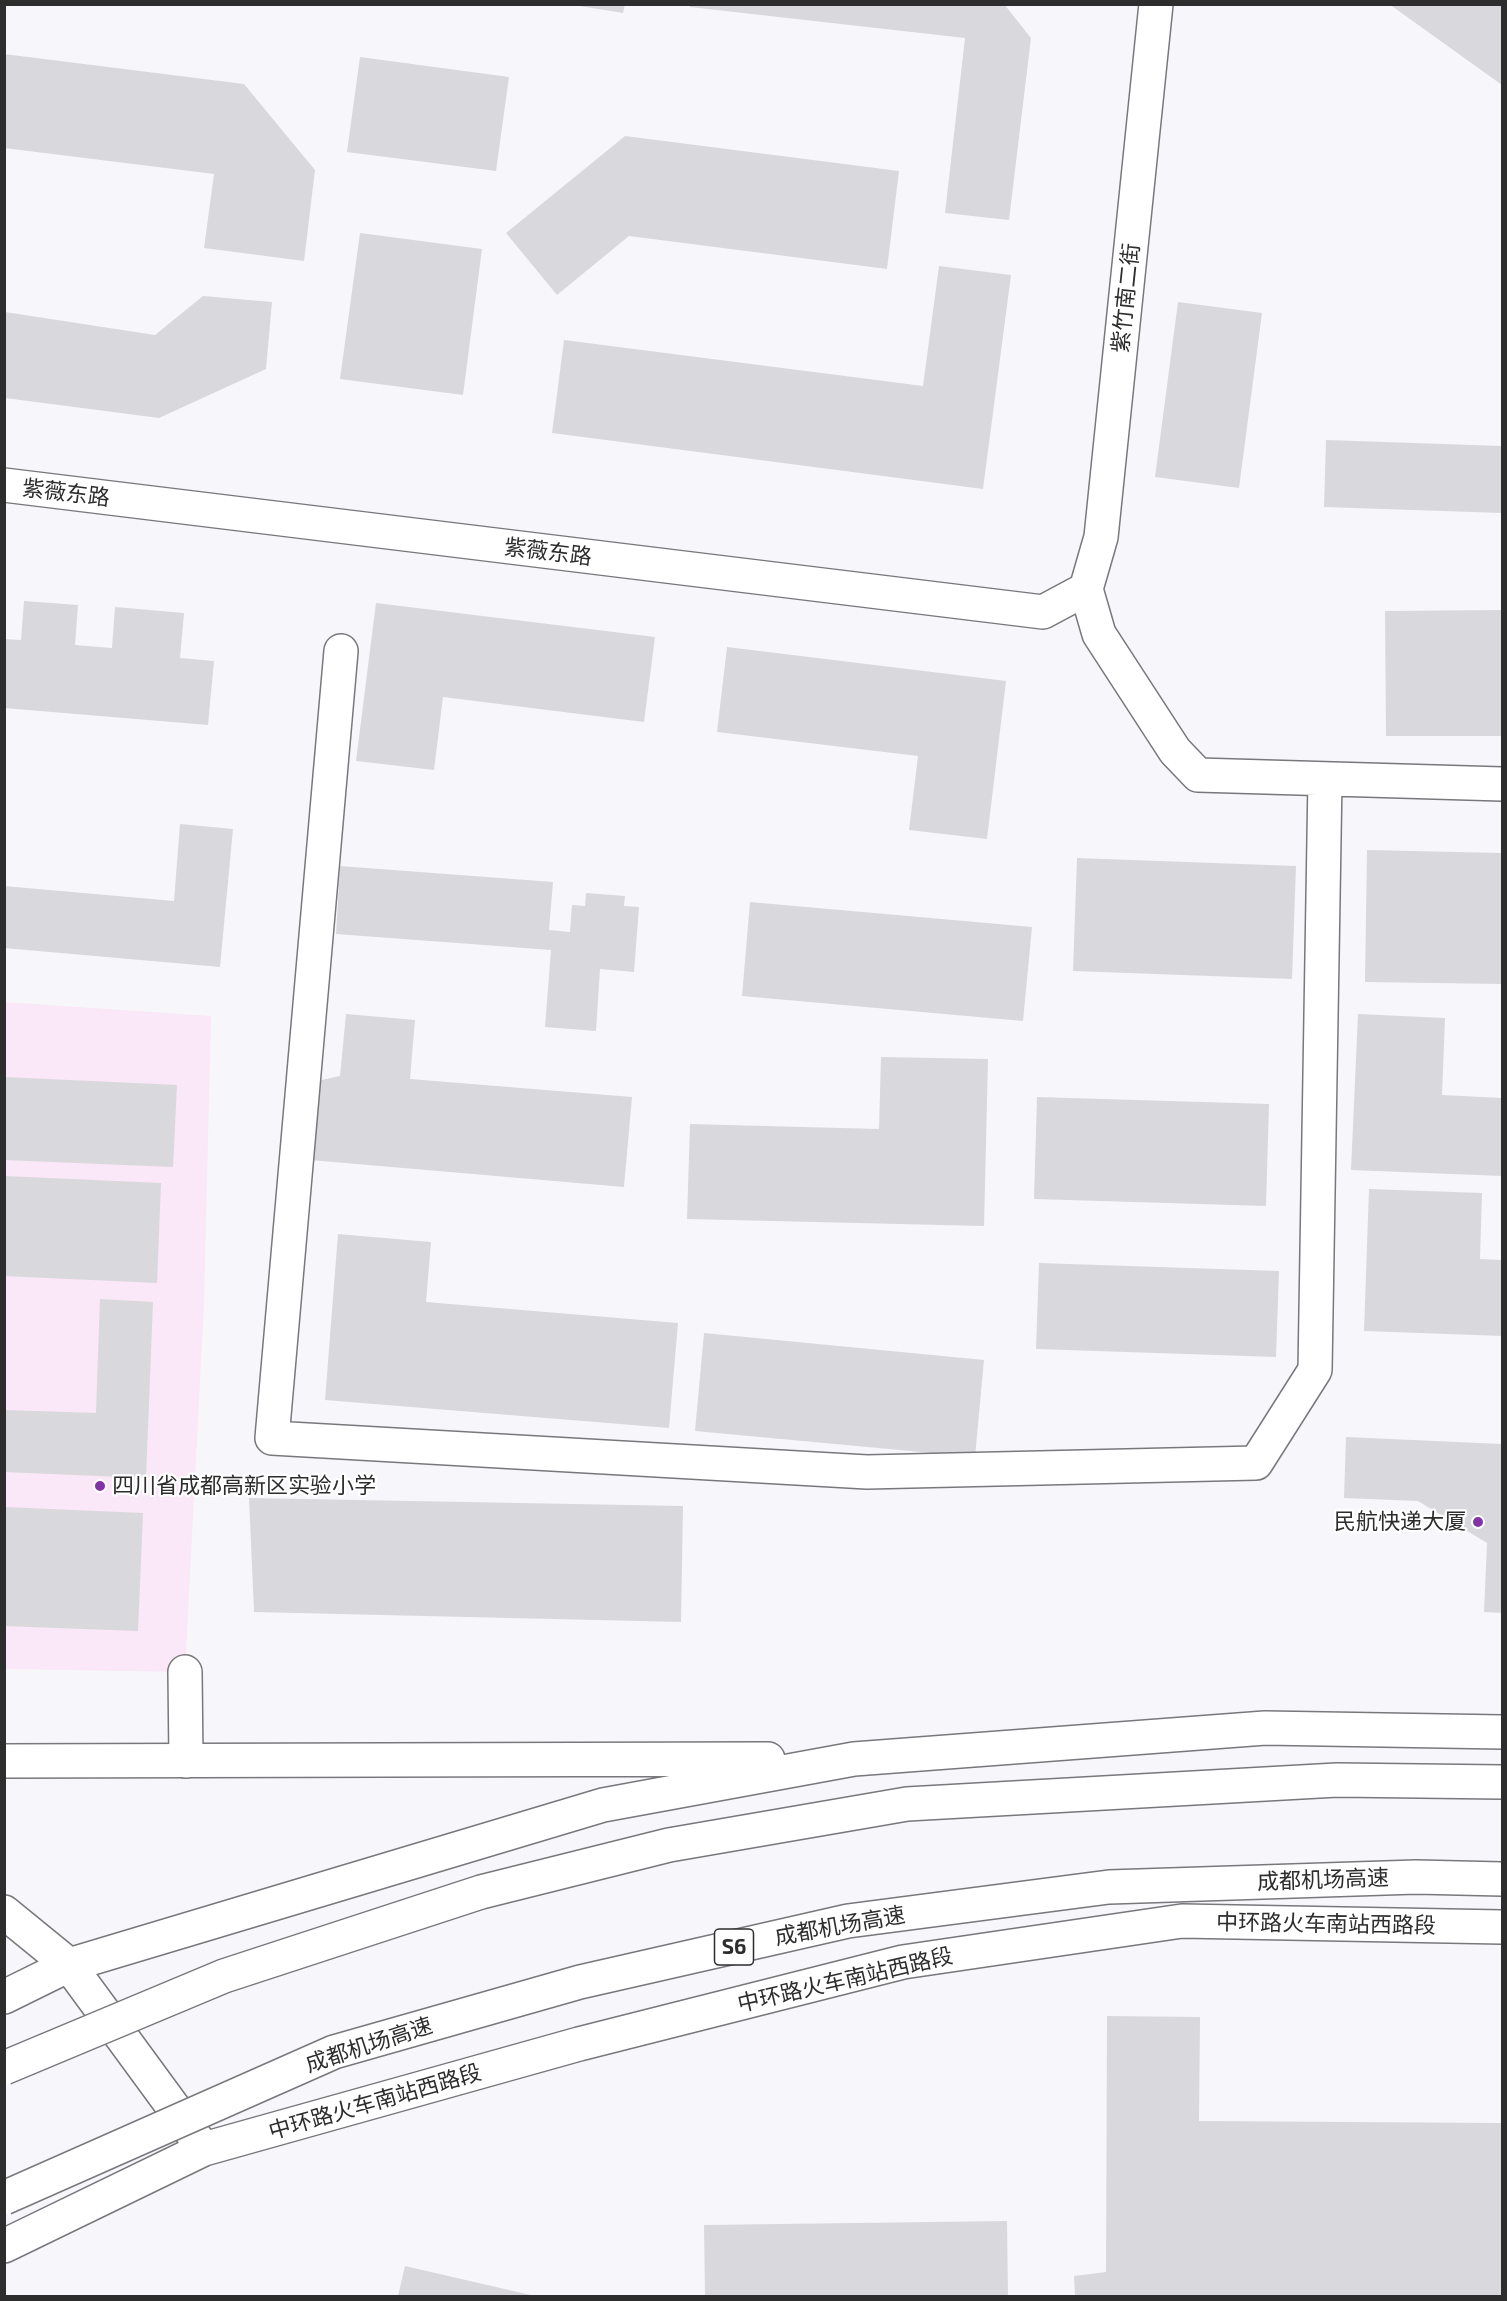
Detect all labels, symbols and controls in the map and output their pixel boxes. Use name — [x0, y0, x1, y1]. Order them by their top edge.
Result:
street label: 紫竹南二街 — [1107, 242, 1145, 354]
street label: 紫薇东路 — [21, 475, 111, 511]
street label: 紫薇东路 — [503, 534, 593, 570]
place label: 四川省成都高新区实验小学 — [112, 1473, 376, 1499]
marker: 四川省成都高新区实验小学 — [93, 1479, 107, 1493]
place label: 民航快递大厦 — [1334, 1509, 1466, 1535]
marker: 民航快递大厦 — [1471, 1515, 1485, 1529]
street label: 成都机场高速 — [1257, 1865, 1389, 1895]
street label: 成都机场高速 — [773, 1902, 907, 1950]
street label: 中环路火车南站西路段 — [1216, 1909, 1436, 1939]
road number: S6 — [714, 1929, 754, 1965]
street label: 中环路火车南站西路段 — [735, 1942, 955, 2018]
street label: 成都机场高速 — [302, 2012, 436, 2078]
street label: 中环路火车南站西路段 — [266, 2059, 484, 2145]

